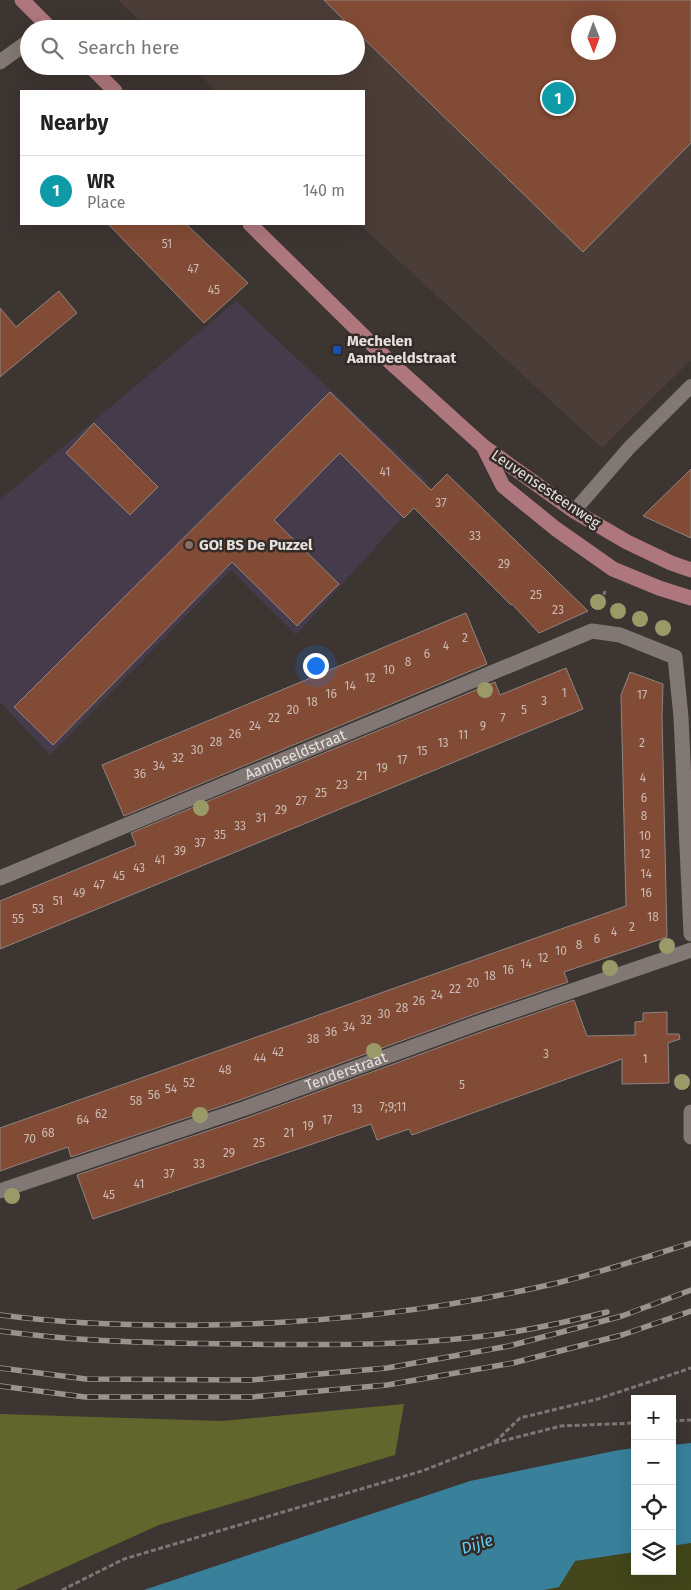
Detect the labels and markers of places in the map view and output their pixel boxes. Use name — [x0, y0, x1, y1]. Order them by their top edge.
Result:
pin: 1 — [542, 79, 574, 117]
place label: Mechelen Aambeeldstraat — [346, 332, 457, 367]
marker: Mechelen Aambeeldstraat — [331, 344, 343, 356]
place label: GO! BS De Puzzel — [199, 536, 313, 554]
marker: GO! BS De Puzzel — [183, 539, 195, 551]

